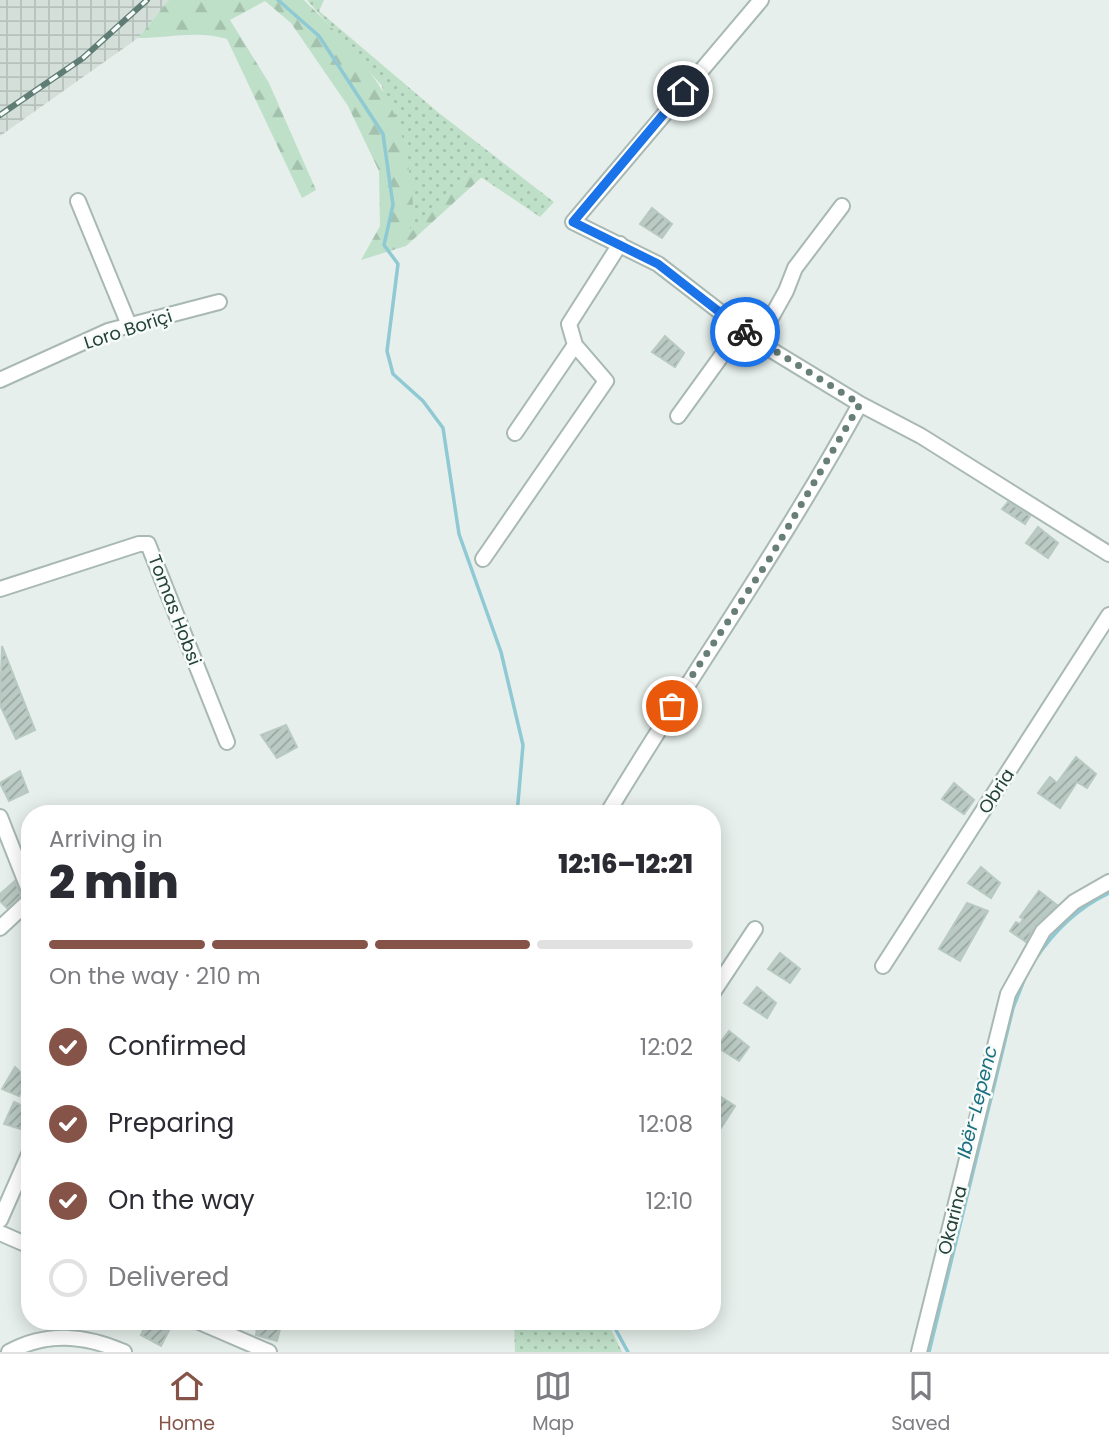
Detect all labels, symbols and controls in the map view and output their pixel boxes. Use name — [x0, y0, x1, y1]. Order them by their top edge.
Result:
pin — [653, 61, 713, 121]
icon: home — [664, 72, 702, 110]
courier — [710, 297, 780, 367]
street label: Loro Boriçi — [81, 303, 175, 355]
icon: bike — [726, 313, 764, 351]
street label: Tomas Hobsi — [143, 551, 207, 669]
pin — [642, 676, 702, 736]
icon: bag — [653, 687, 691, 725]
street label: Obria — [972, 763, 1020, 819]
text: Arriving in — [49, 823, 163, 855]
text: 12:16–12:21 — [558, 846, 693, 882]
text: 2 min — [49, 850, 179, 914]
text: On the way · 210 m — [49, 960, 261, 992]
icon: check — [49, 1028, 87, 1066]
text: Confirmed — [108, 1028, 246, 1064]
text: 12:02 — [640, 1031, 693, 1063]
water label: Ibër-Lepenc — [950, 1043, 1004, 1161]
icon: check — [49, 1105, 87, 1143]
text: Preparing — [108, 1105, 234, 1141]
text: 12:08 — [639, 1108, 693, 1140]
icon: check — [49, 1182, 87, 1220]
text: On the way — [108, 1182, 255, 1218]
street label: Okarina — [931, 1183, 973, 1257]
text: 12:10 — [646, 1185, 693, 1217]
text: Delivered — [108, 1259, 229, 1295]
tab: Home — [158, 1367, 215, 1438]
tab: Map — [532, 1367, 574, 1438]
tab: Saved — [891, 1367, 950, 1438]

